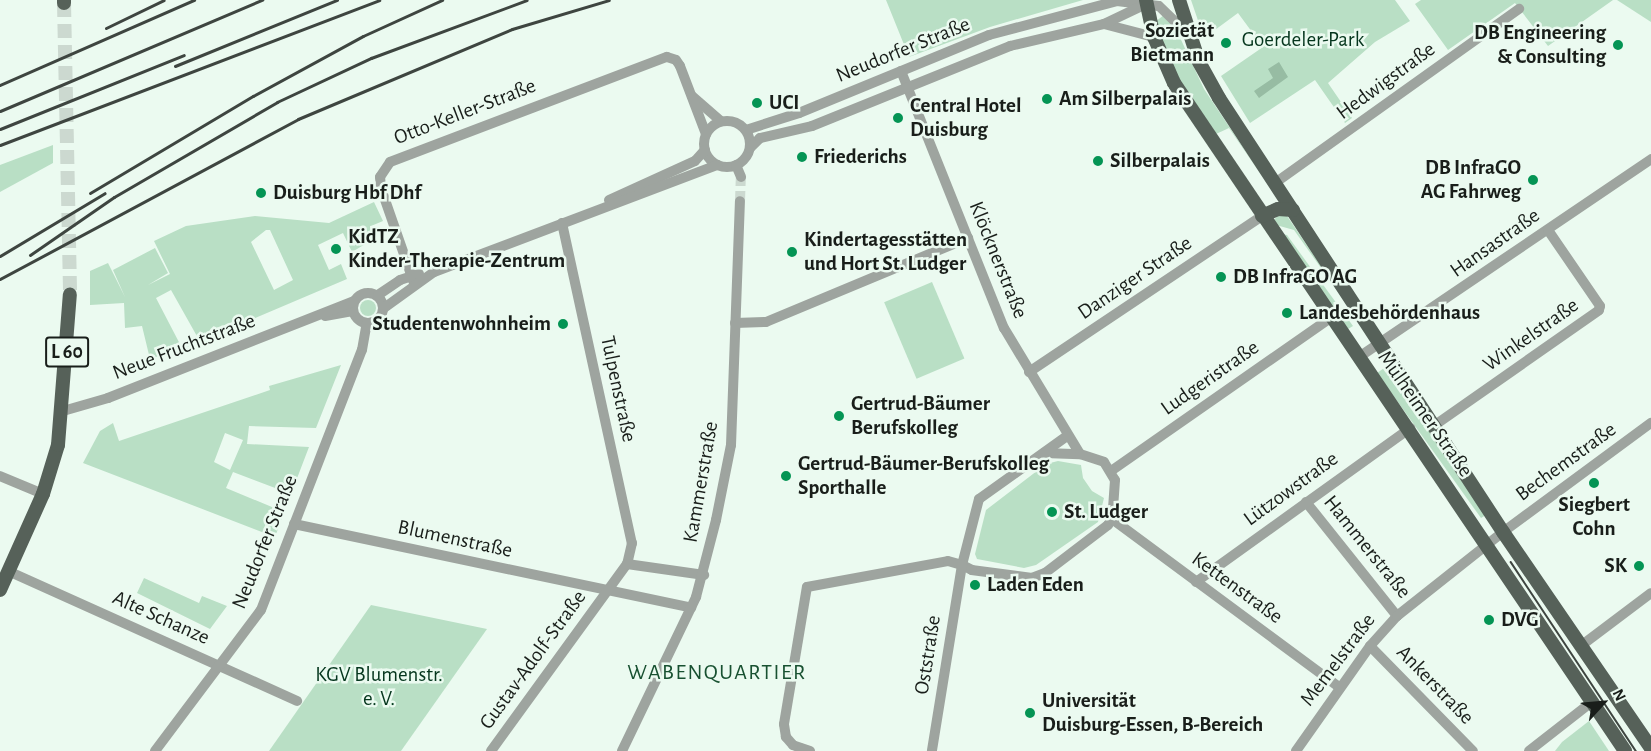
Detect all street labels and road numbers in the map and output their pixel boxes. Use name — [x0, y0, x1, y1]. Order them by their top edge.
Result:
street label: Neudorfer Straße — [832, 12, 974, 88]
street label: Hedwigstraße — [1332, 37, 1440, 125]
street label: Otto-Keller-Straße — [390, 73, 540, 151]
street label: Klöcknerstraße — [963, 198, 1033, 322]
street label: Hansastraße — [1445, 203, 1545, 283]
street label: Danziger Straße — [1073, 231, 1197, 325]
street label: Winkelstraße — [1478, 293, 1584, 377]
street label: Neue Fruchtstraße — [109, 308, 259, 386]
street label: Tulpenstraße — [594, 334, 642, 444]
road number: L 60 — [44, 335, 90, 369]
street label: Ludgeristraße — [1156, 335, 1264, 421]
street label: Mülheimer Straße — [1372, 346, 1478, 482]
street label: Bechemstraße — [1511, 417, 1621, 507]
street label: Kammerstraße — [678, 419, 724, 545]
street label: Lützowstraße — [1239, 446, 1343, 532]
street label: Neudorfer Straße — [227, 471, 303, 613]
street label: Hammerstraße — [1318, 490, 1416, 604]
street label: Blumenstraße — [395, 515, 515, 563]
street label: Kettenstraße — [1187, 547, 1287, 629]
street label: Alte Schanze — [108, 585, 214, 651]
street label: Gustav-Adolf-Straße — [474, 586, 592, 734]
street label: Memelstraße — [1295, 609, 1381, 711]
street label: Oststraße — [909, 614, 947, 696]
street label: Ankerstraße — [1391, 640, 1479, 730]

